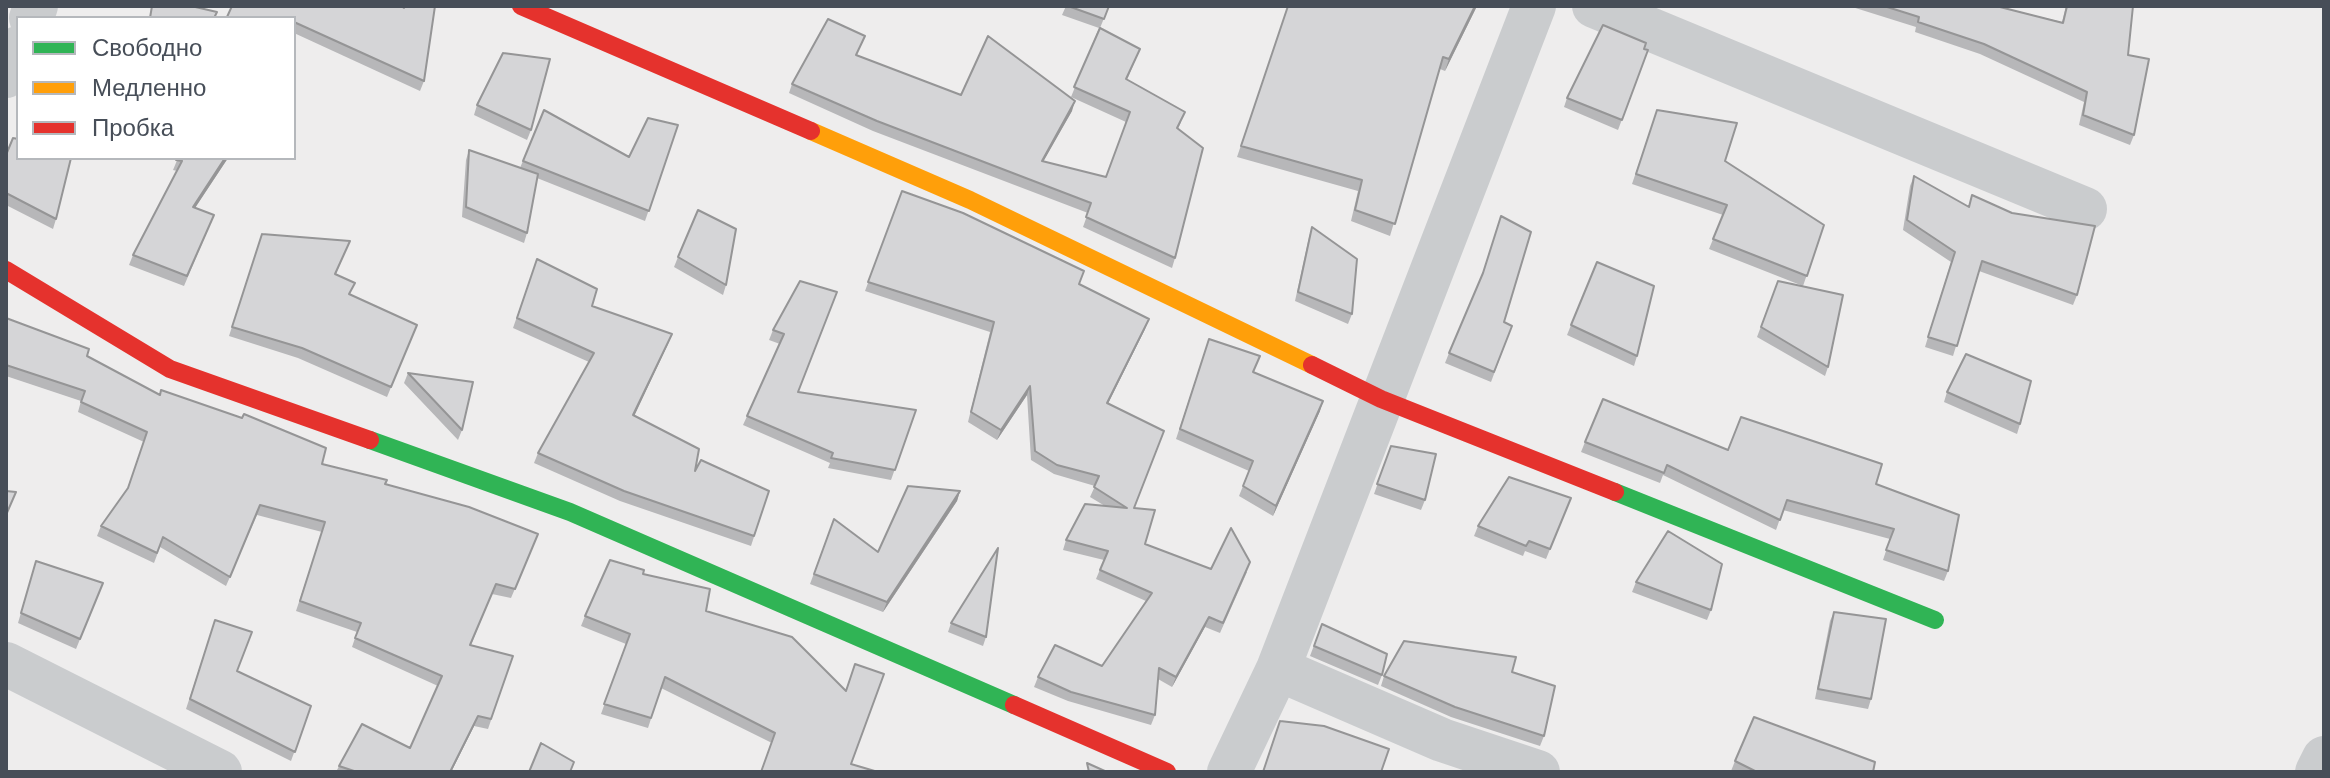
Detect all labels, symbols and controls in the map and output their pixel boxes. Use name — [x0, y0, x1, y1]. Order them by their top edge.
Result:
legend — [16, 16, 296, 160]
text: Свободно — [92, 34, 202, 61]
text: Медленно — [92, 74, 206, 101]
text: Пробка — [92, 114, 174, 141]

